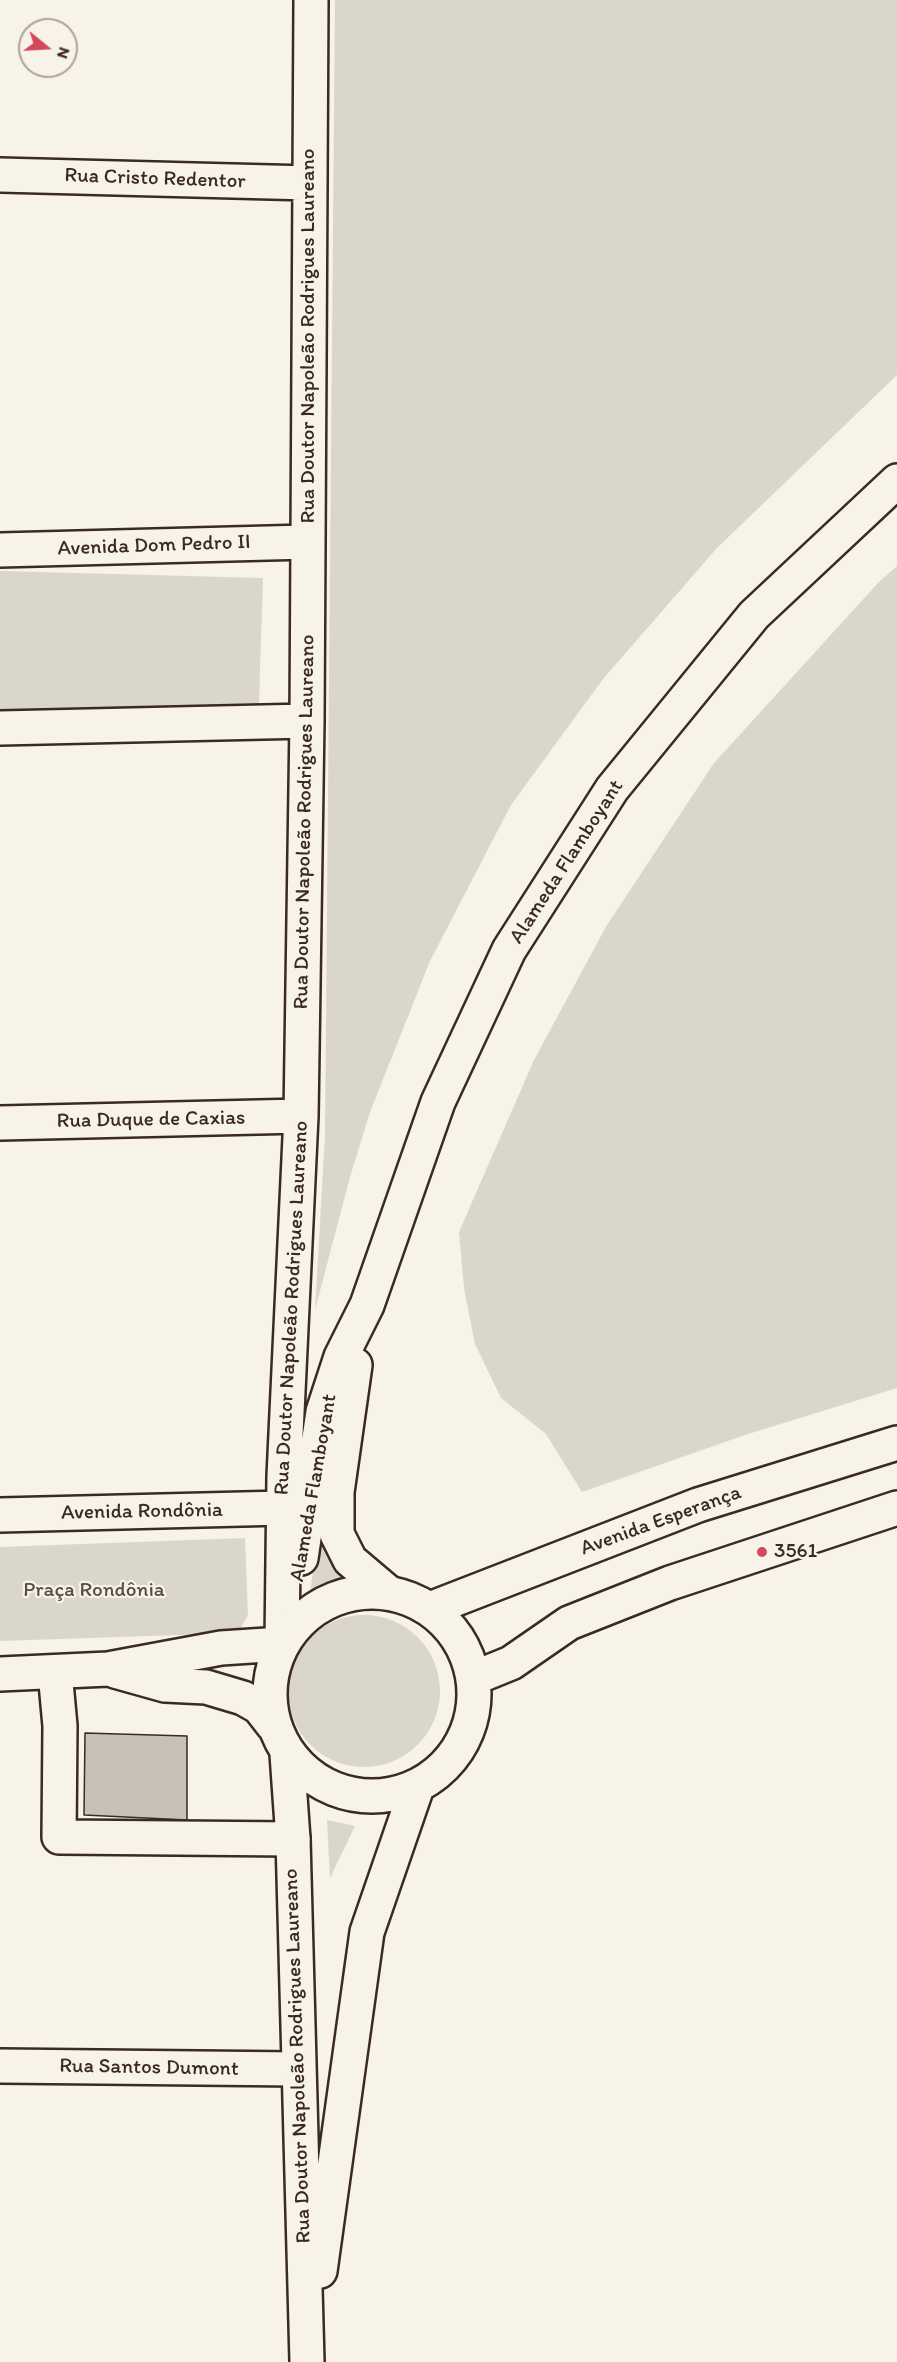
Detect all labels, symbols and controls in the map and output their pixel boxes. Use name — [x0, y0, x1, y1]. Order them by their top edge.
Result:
north arrow — [18, 18, 78, 78]
text: N — [53, 45, 74, 61]
street label: Rua Doutor Napoleão Rodrigues Laureano — [296, 148, 322, 524]
street label: Rua Cristo Redentor — [64, 163, 246, 195]
street label: Avenida Dom Pedro II — [57, 530, 251, 562]
street label: Rua Doutor Napoleão Rodrigues Laureano — [289, 634, 321, 1010]
street label: Alameda Flamboyant — [505, 775, 629, 949]
street label: Rua Duque de Caxias — [56, 1106, 246, 1134]
street label: Rua Doutor Napoleão Rodrigues Laureano — [270, 1120, 314, 1496]
street label: Alameda Flamboyant — [285, 1392, 343, 1584]
street label: Avenida Esperança — [577, 1480, 745, 1562]
street label: Avenida Rondônia — [61, 1498, 223, 1526]
place label: 3561 — [774, 1539, 817, 1565]
marker: 3561 — [755, 1545, 769, 1559]
park label: Praça Rondônia — [23, 1578, 165, 1604]
street label: Rua Doutor Napoleão Rodrigues Laureano — [279, 1868, 317, 2244]
street label: Rua Santos Dumont — [59, 2054, 239, 2082]

